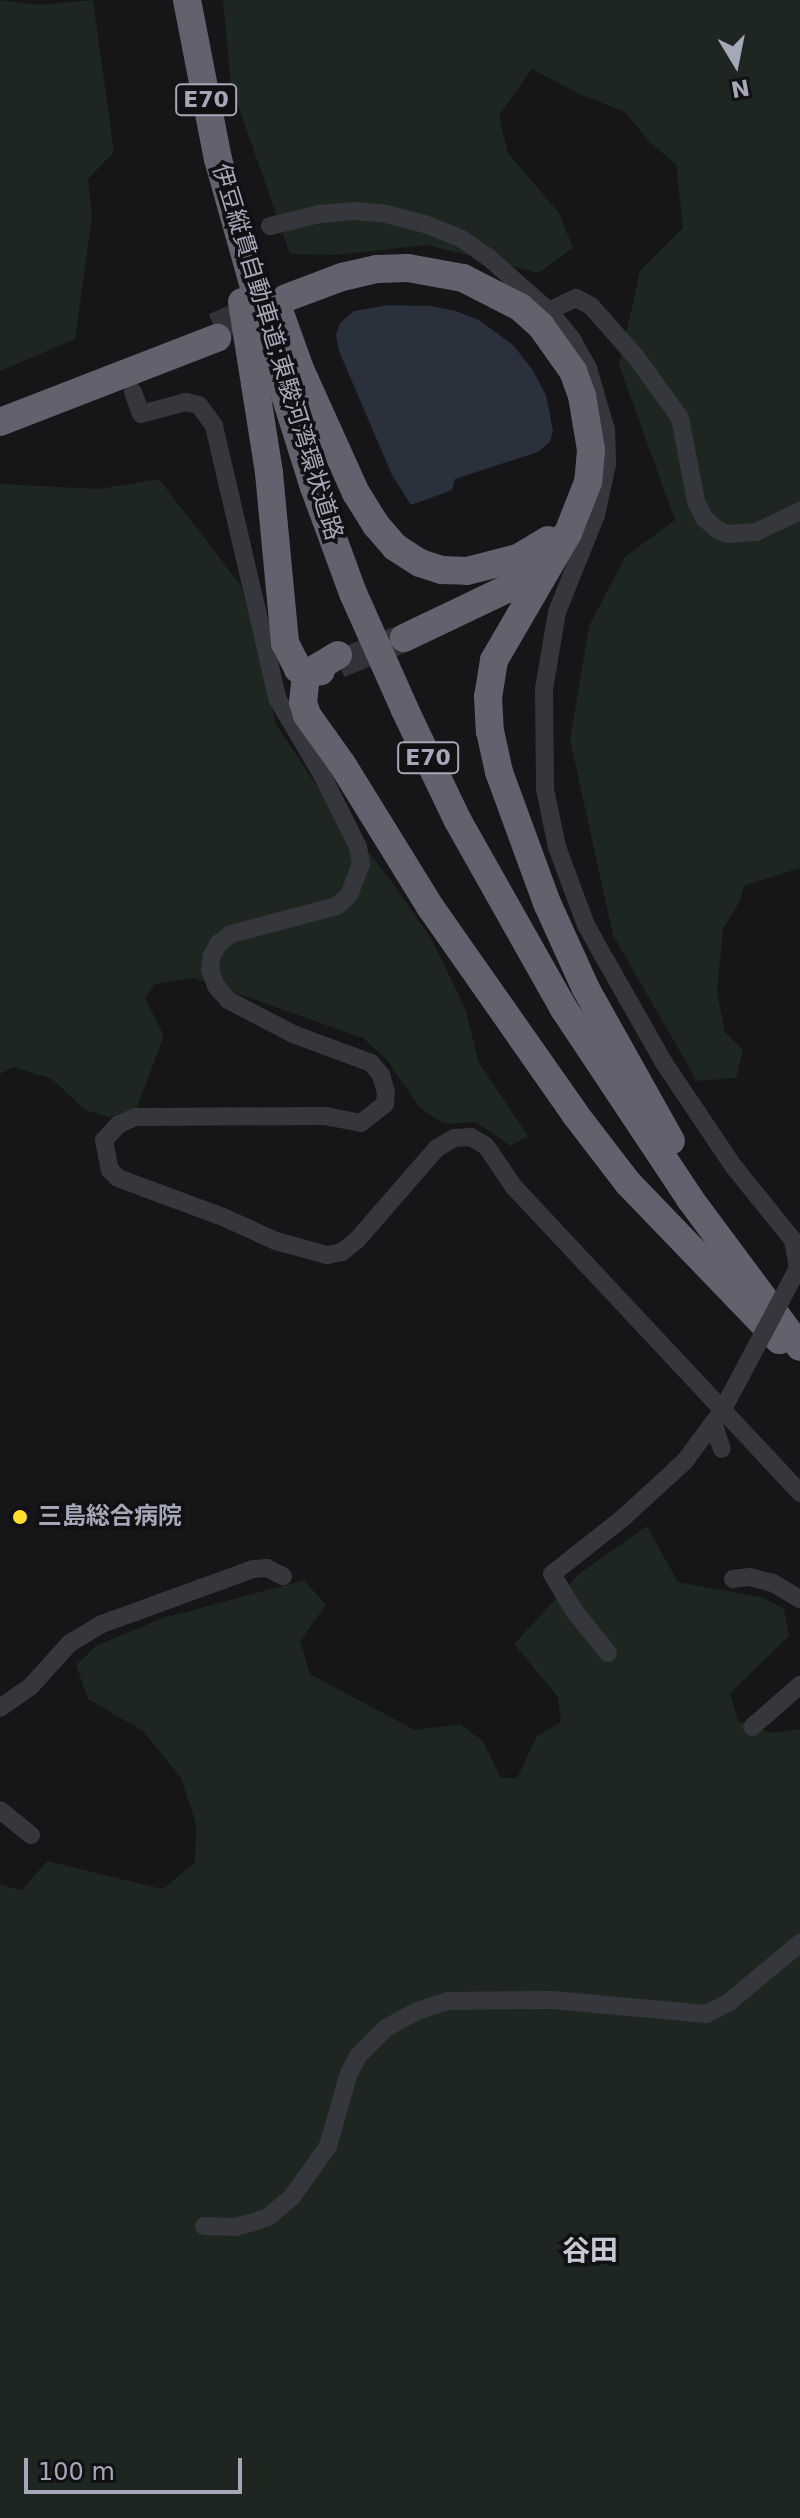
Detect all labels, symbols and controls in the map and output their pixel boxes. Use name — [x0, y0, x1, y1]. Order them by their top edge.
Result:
north arrow — [696, 24, 776, 104]
text: N — [729, 74, 752, 102]
road number: E70 — [174, 82, 238, 118]
street label: 伊豆縦貫自動車道;東駿河湾環状道路 — [206, 160, 348, 544]
road number: E70 — [396, 740, 460, 776]
place label: 三島総合病院 — [38, 1503, 182, 1531]
marker: 三島総合病院 — [9, 1506, 31, 1528]
district label: 谷田 — [562, 2234, 618, 2268]
scale bar — [28, 2442, 246, 2492]
text: 100 m — [38, 2458, 115, 2486]

